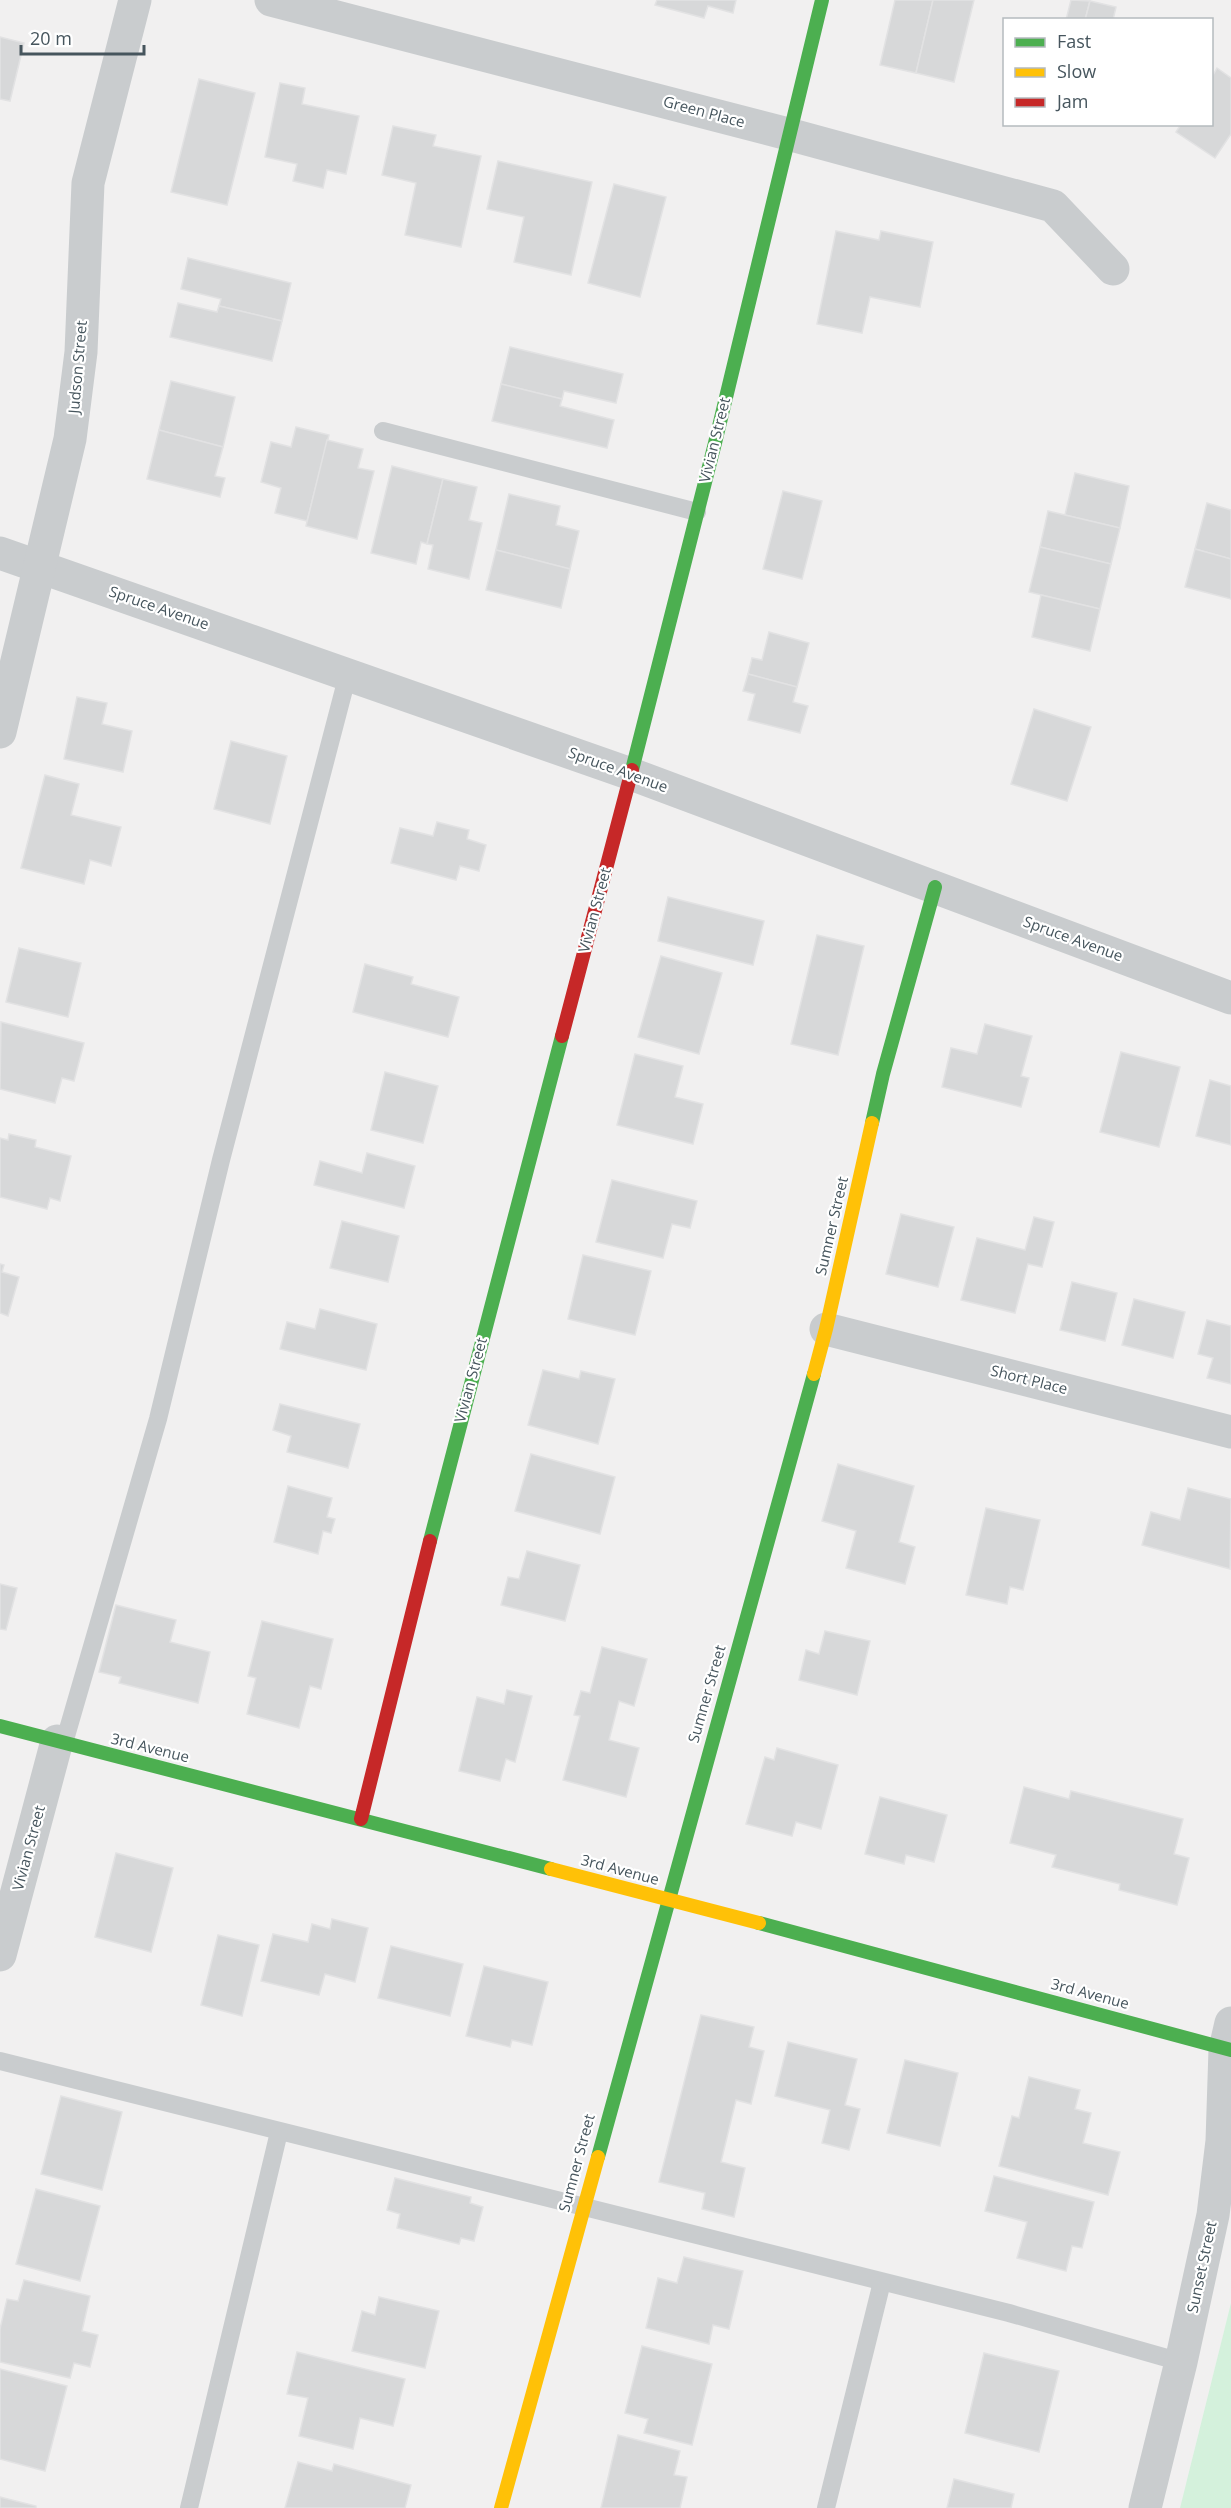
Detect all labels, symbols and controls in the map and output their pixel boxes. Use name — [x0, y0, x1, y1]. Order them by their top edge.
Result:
scale bar — [21, 18, 144, 56]
legend — [1003, 18, 1213, 126]
text: 20 m — [30, 26, 72, 50]
text: Fast — [1057, 29, 1091, 53]
text: Slow — [1057, 59, 1096, 83]
text: Jam — [1055, 89, 1089, 113]
street label: Green Place — [661, 91, 747, 132]
street label: Judson Street — [63, 319, 91, 416]
street label: Vivian Street — [694, 395, 734, 485]
street label: Spruce Avenue — [107, 581, 212, 634]
street label: Spruce Avenue — [566, 742, 671, 796]
street label: Vivian Street — [573, 865, 615, 955]
street label: Spruce Avenue — [1021, 911, 1126, 965]
street label: Sumner Street — [810, 1174, 852, 1277]
street label: Vivian Street — [449, 1335, 491, 1425]
street label: Short Place — [989, 1360, 1070, 1398]
street label: Sumner Street — [683, 1642, 730, 1745]
street label: 3rd Avenue — [109, 1728, 191, 1766]
street label: Vivian Street — [7, 1803, 49, 1893]
street label: 3rd Avenue — [579, 1849, 661, 1889]
street label: 3rd Avenue — [1049, 1973, 1131, 2013]
street label: Sumner Street — [553, 2111, 599, 2214]
street label: Sunset Street — [1182, 2219, 1221, 2315]

